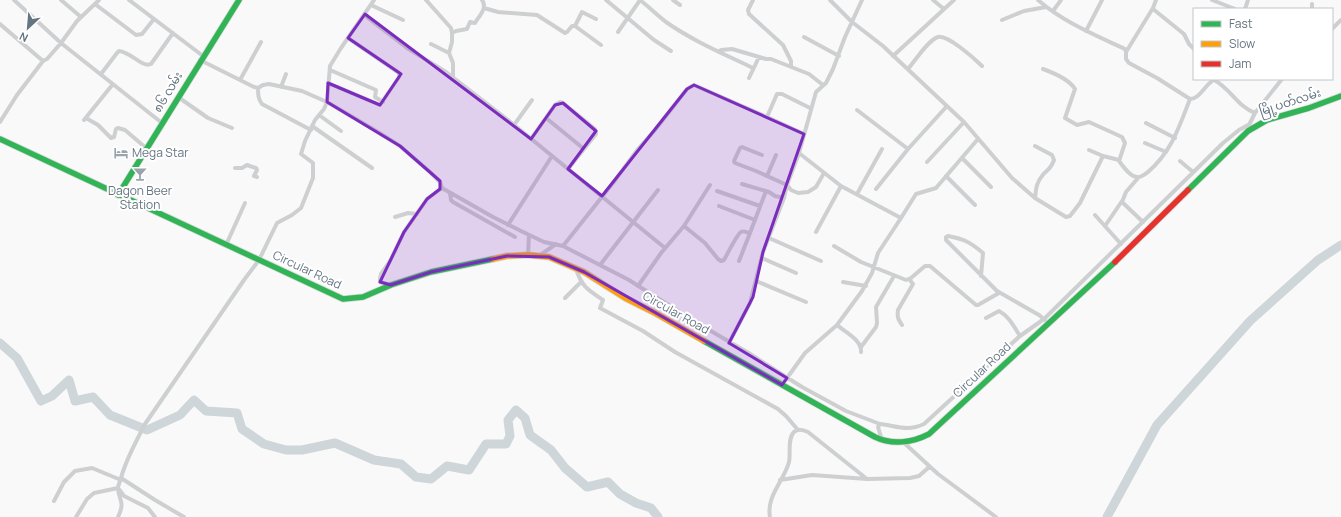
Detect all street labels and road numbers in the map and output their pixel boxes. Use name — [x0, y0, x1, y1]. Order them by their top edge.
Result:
street label: ၈၆ လမ်း — [149, 68, 186, 115]
street label: မြို့ပတ်လမ်း — [1257, 84, 1323, 121]
street label: Circular Road — [270, 246, 344, 293]
street label: Circular Road — [640, 287, 713, 338]
street label: Circular Road — [949, 338, 1015, 401]

